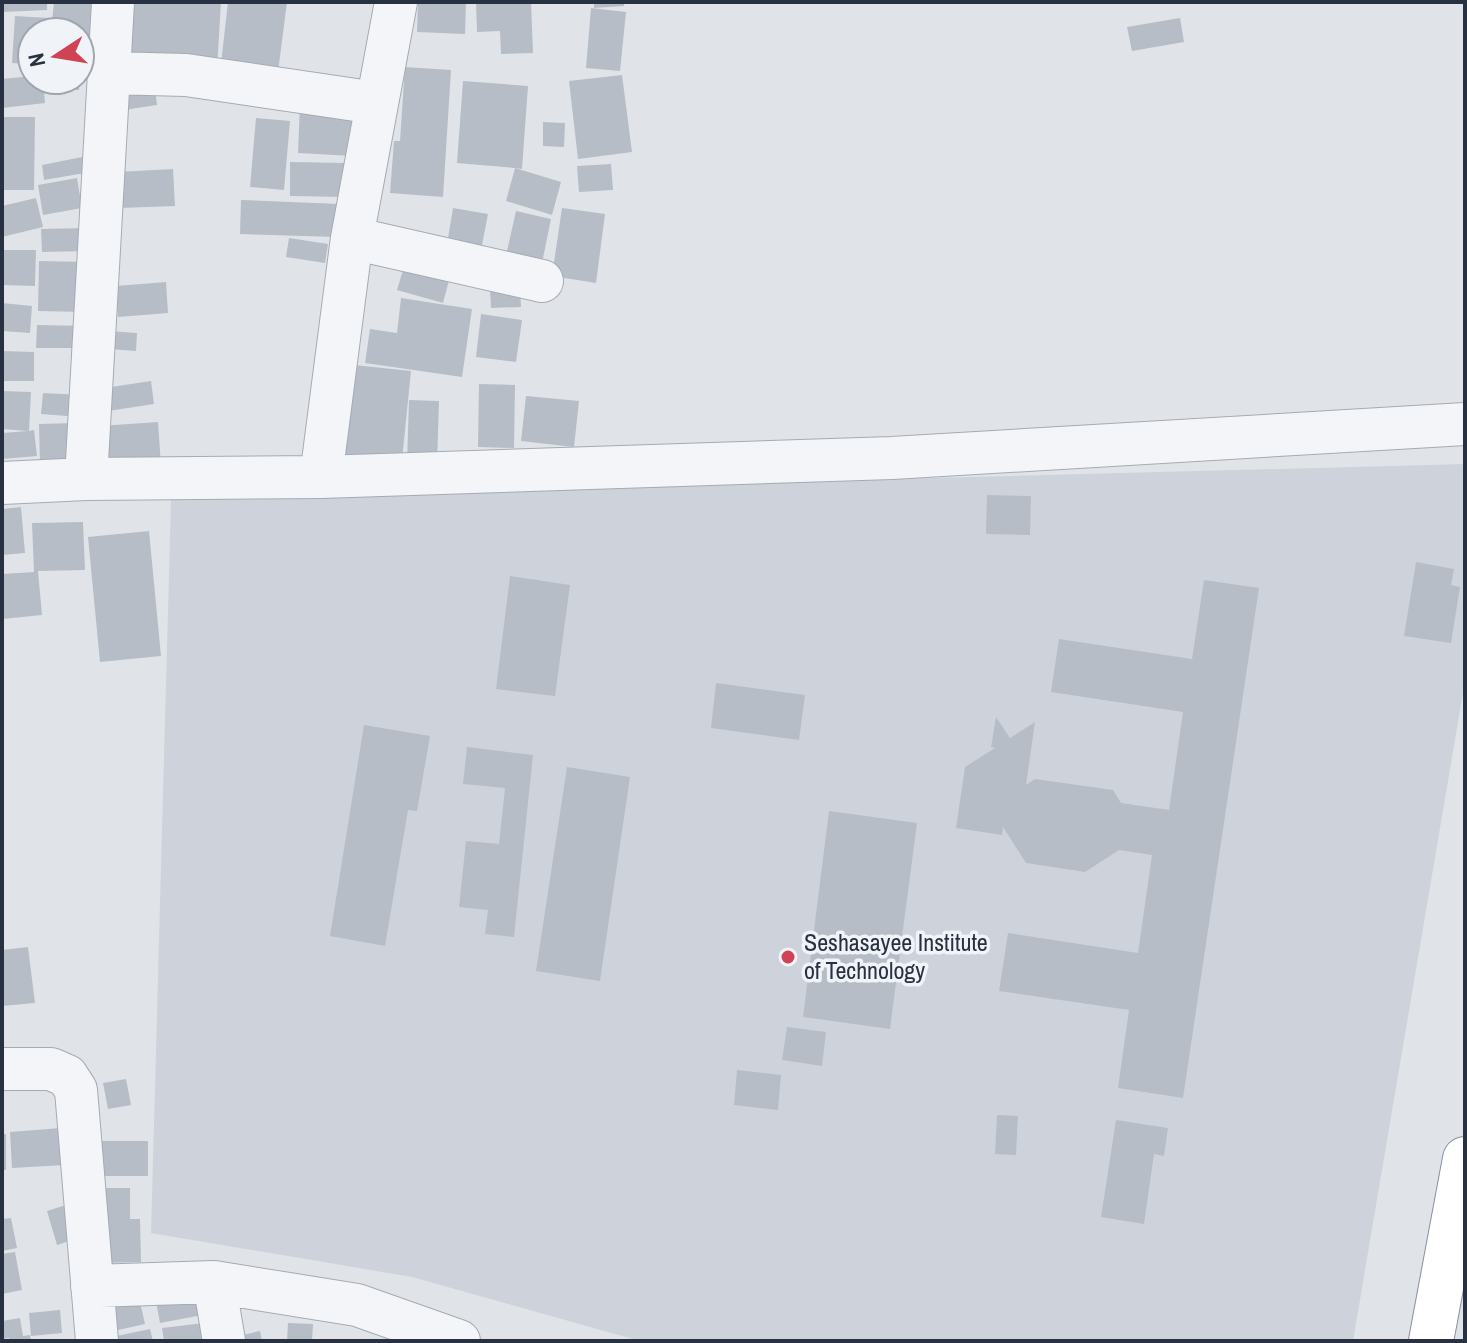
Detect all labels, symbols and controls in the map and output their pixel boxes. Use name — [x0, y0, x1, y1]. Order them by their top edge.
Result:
north arrow — [16, 16, 96, 96]
text: N — [20, 51, 52, 70]
place label: Seshasayee Institute of Technology — [804, 926, 988, 986]
marker: Seshasayee Institute of Technology — [779, 948, 797, 966]

